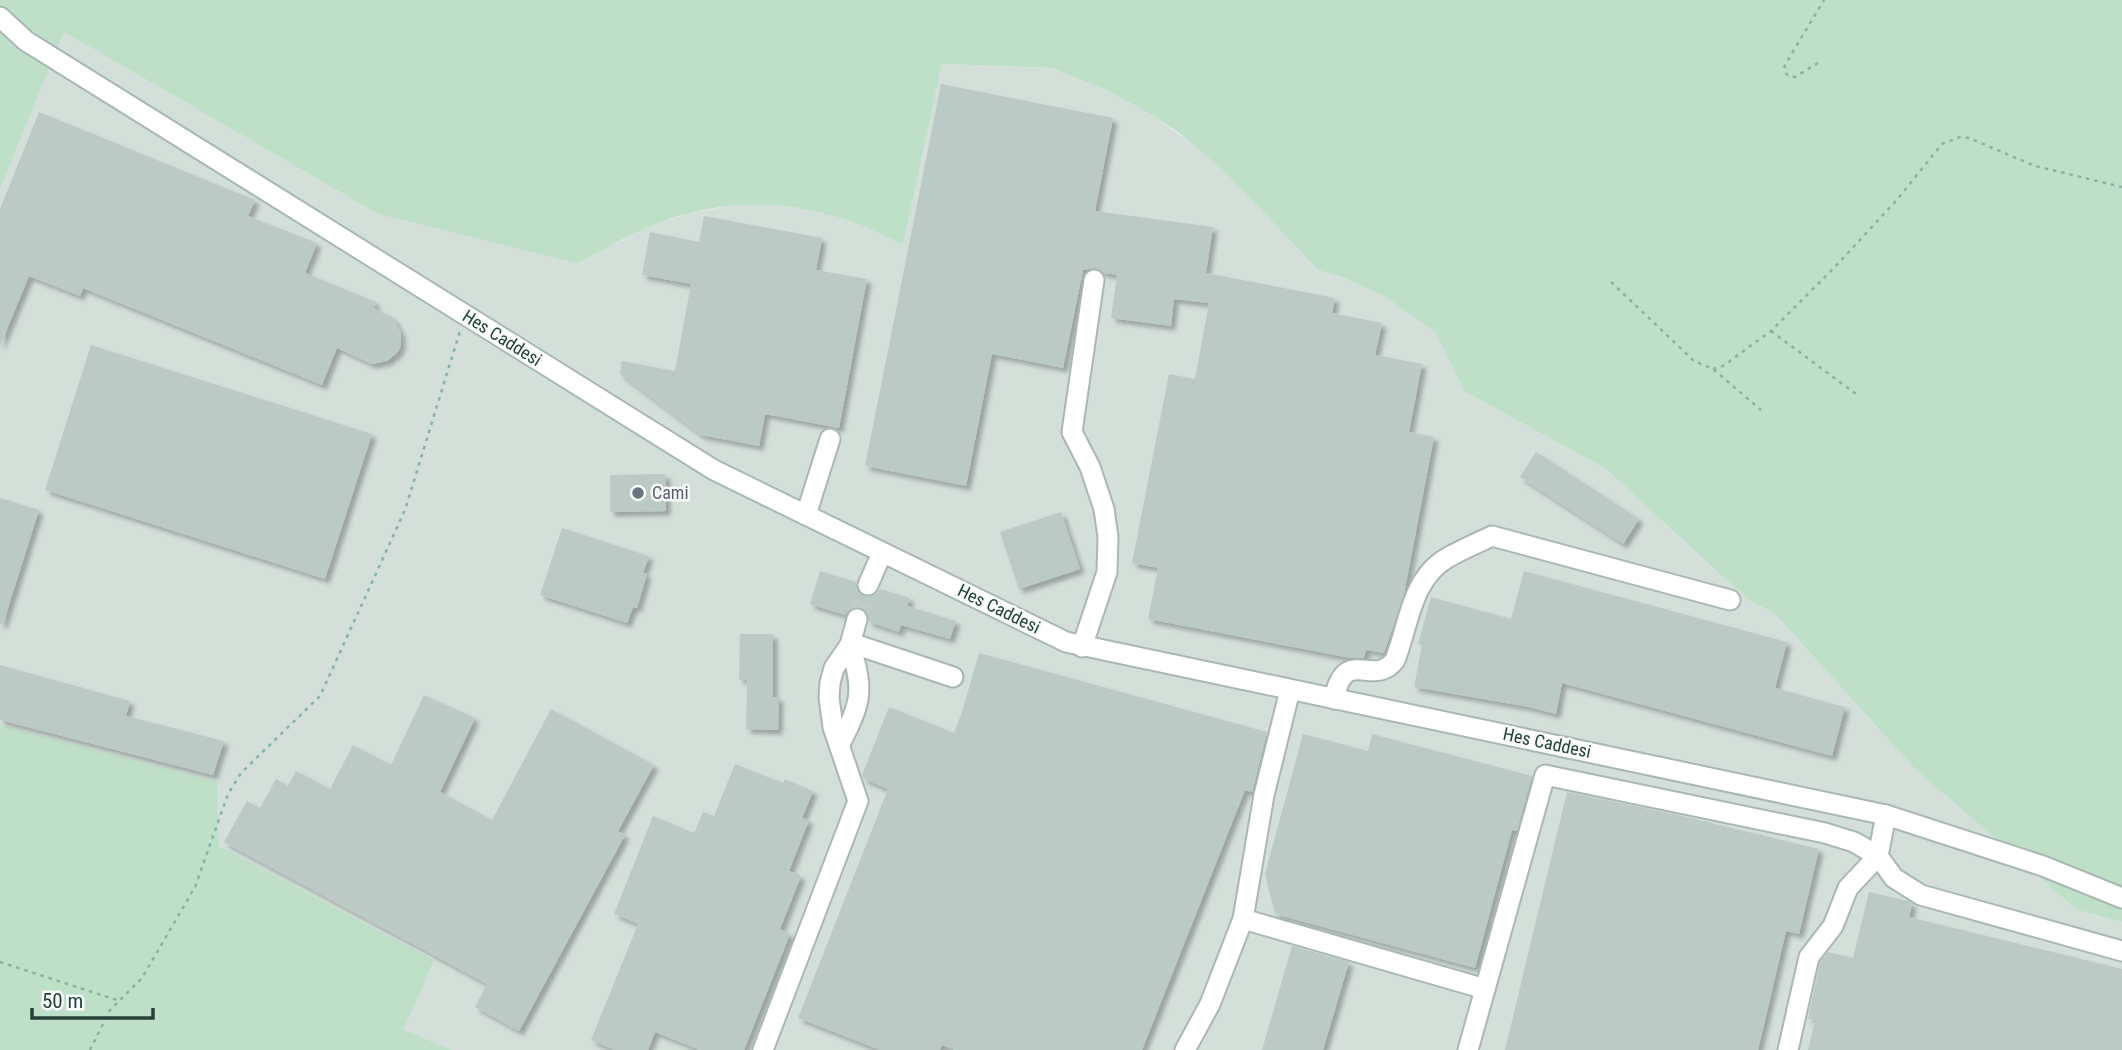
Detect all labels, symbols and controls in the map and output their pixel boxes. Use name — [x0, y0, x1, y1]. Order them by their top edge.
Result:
street label: Hes Caddesi — [459, 305, 546, 370]
place label: Cami — [652, 482, 689, 503]
marker: Cami — [630, 485, 646, 501]
street label: Hes Caddesi — [954, 580, 1044, 638]
street label: Hes Caddesi — [1501, 723, 1593, 762]
scale bar — [32, 976, 152, 1020]
text: 50 m — [42, 989, 83, 1013]

